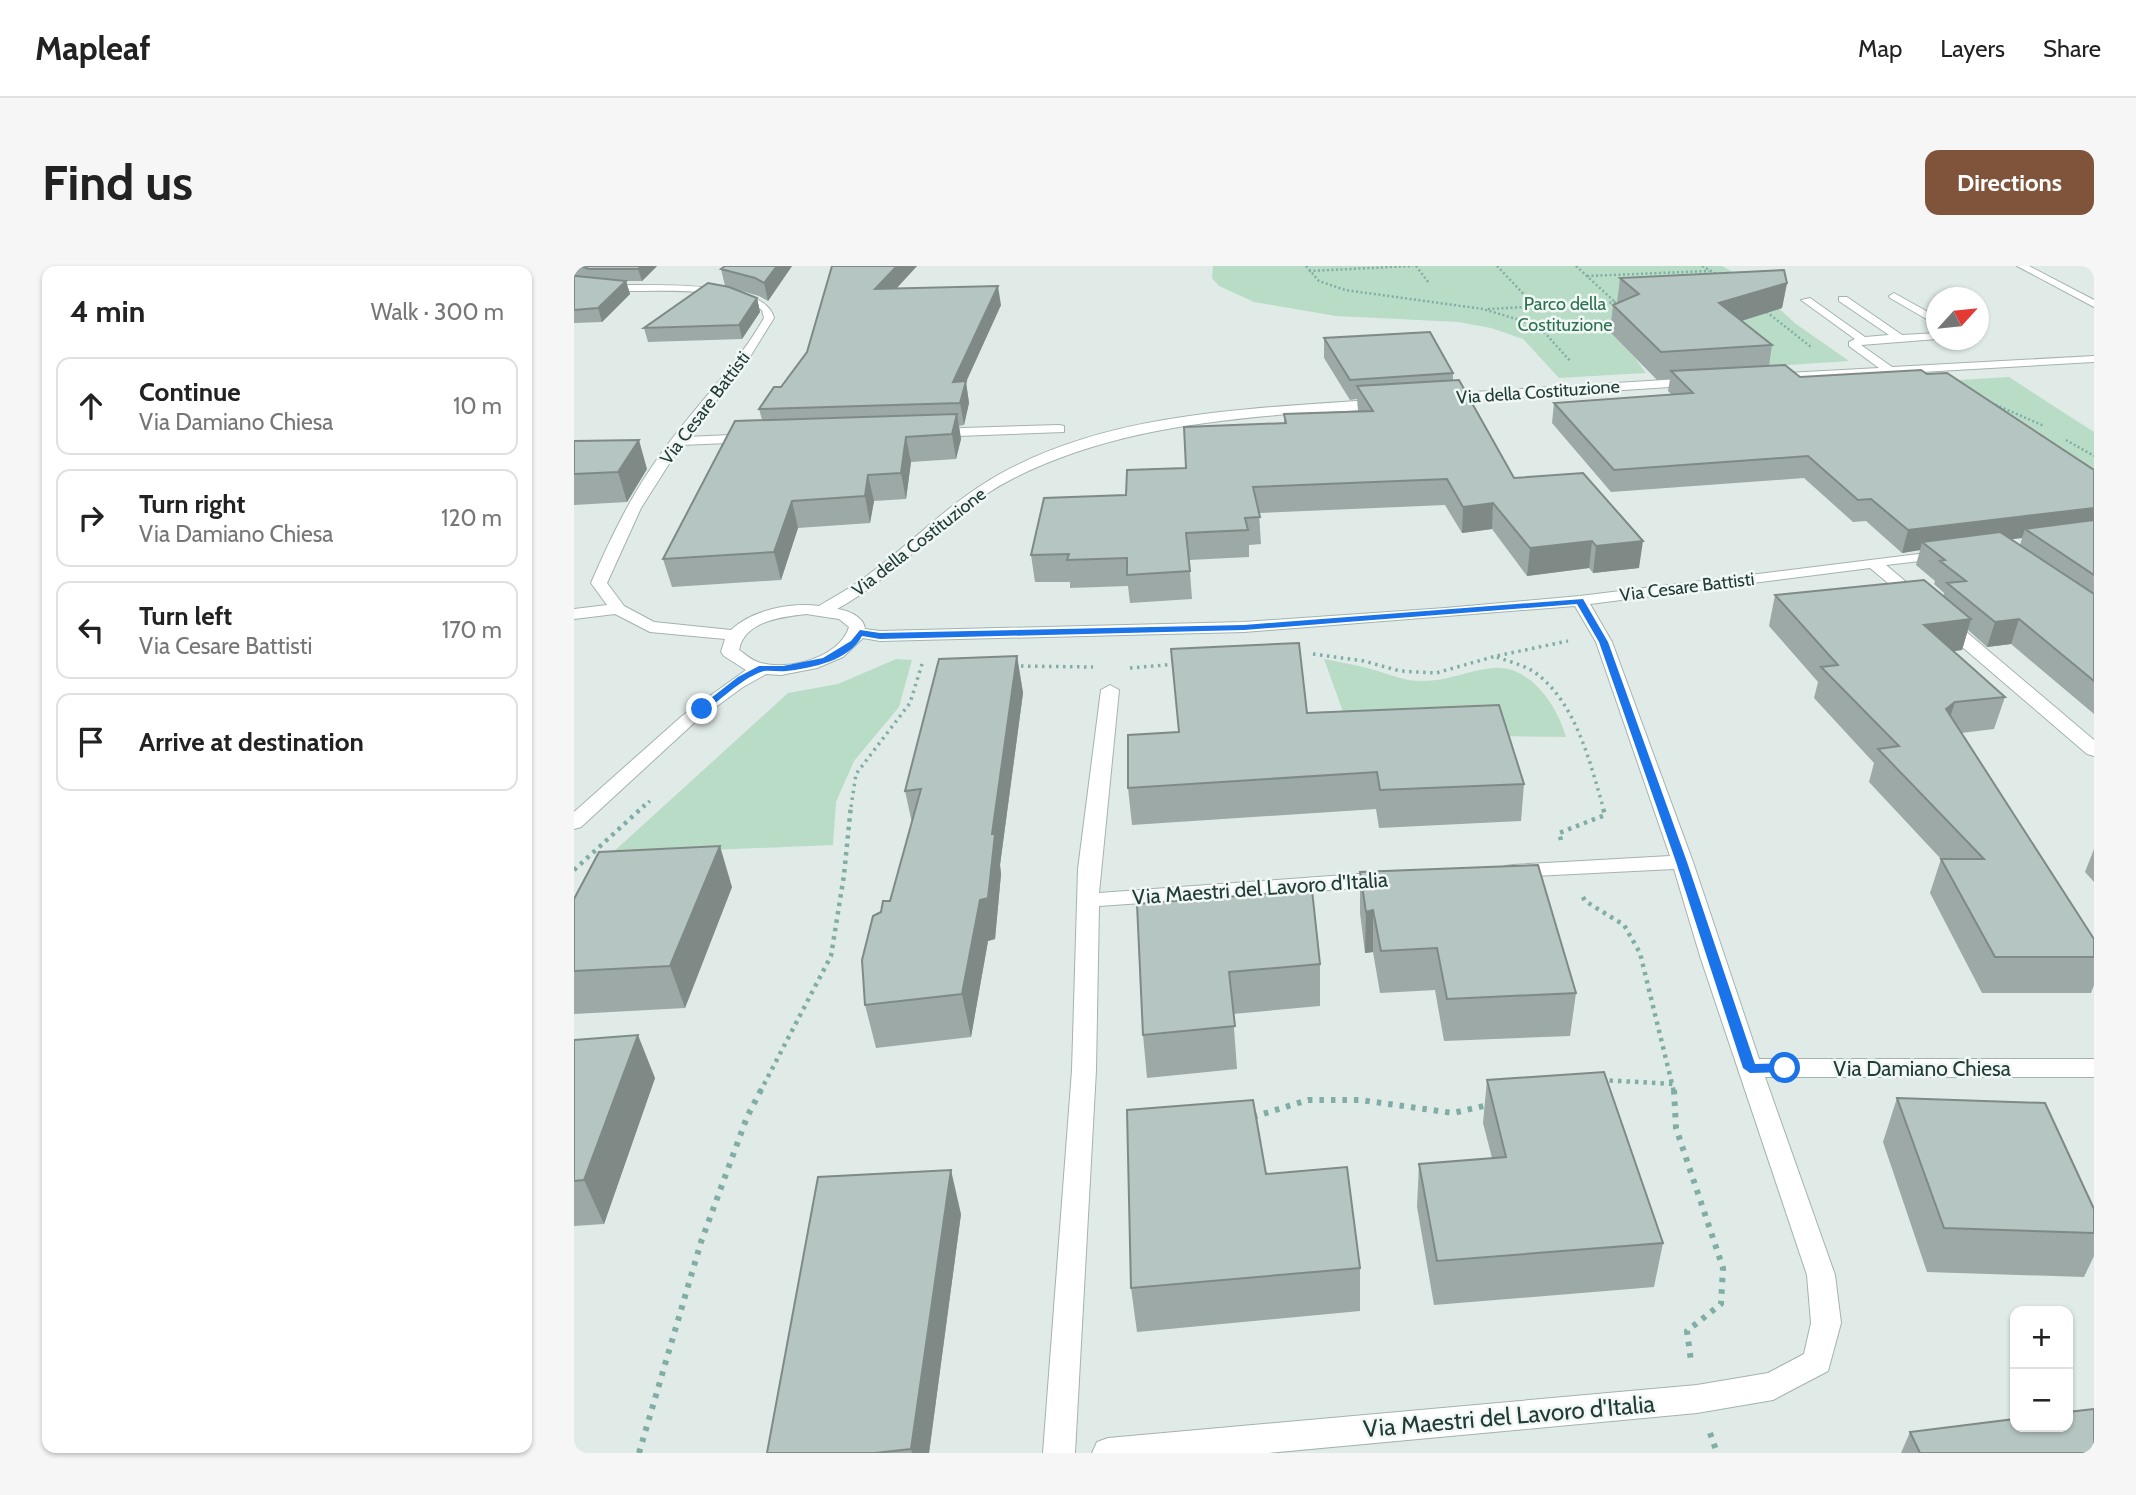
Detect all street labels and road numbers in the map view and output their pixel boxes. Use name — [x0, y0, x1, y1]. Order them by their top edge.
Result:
street label: Via Cesare Battisti — [655, 347, 755, 469]
street label: Via della Costituzione — [1456, 375, 1620, 409]
street label: Via della Costituzione — [848, 483, 990, 601]
street label: Via Cesare Battisti — [1618, 568, 1756, 606]
street label: Via Maestri del Lavoro d'Italia — [1131, 867, 1389, 909]
street label: Via Damiano Chiesa — [1833, 1056, 2011, 1081]
street label: Via Maestri del Lavoro d'Italia — [1362, 1389, 1656, 1443]

